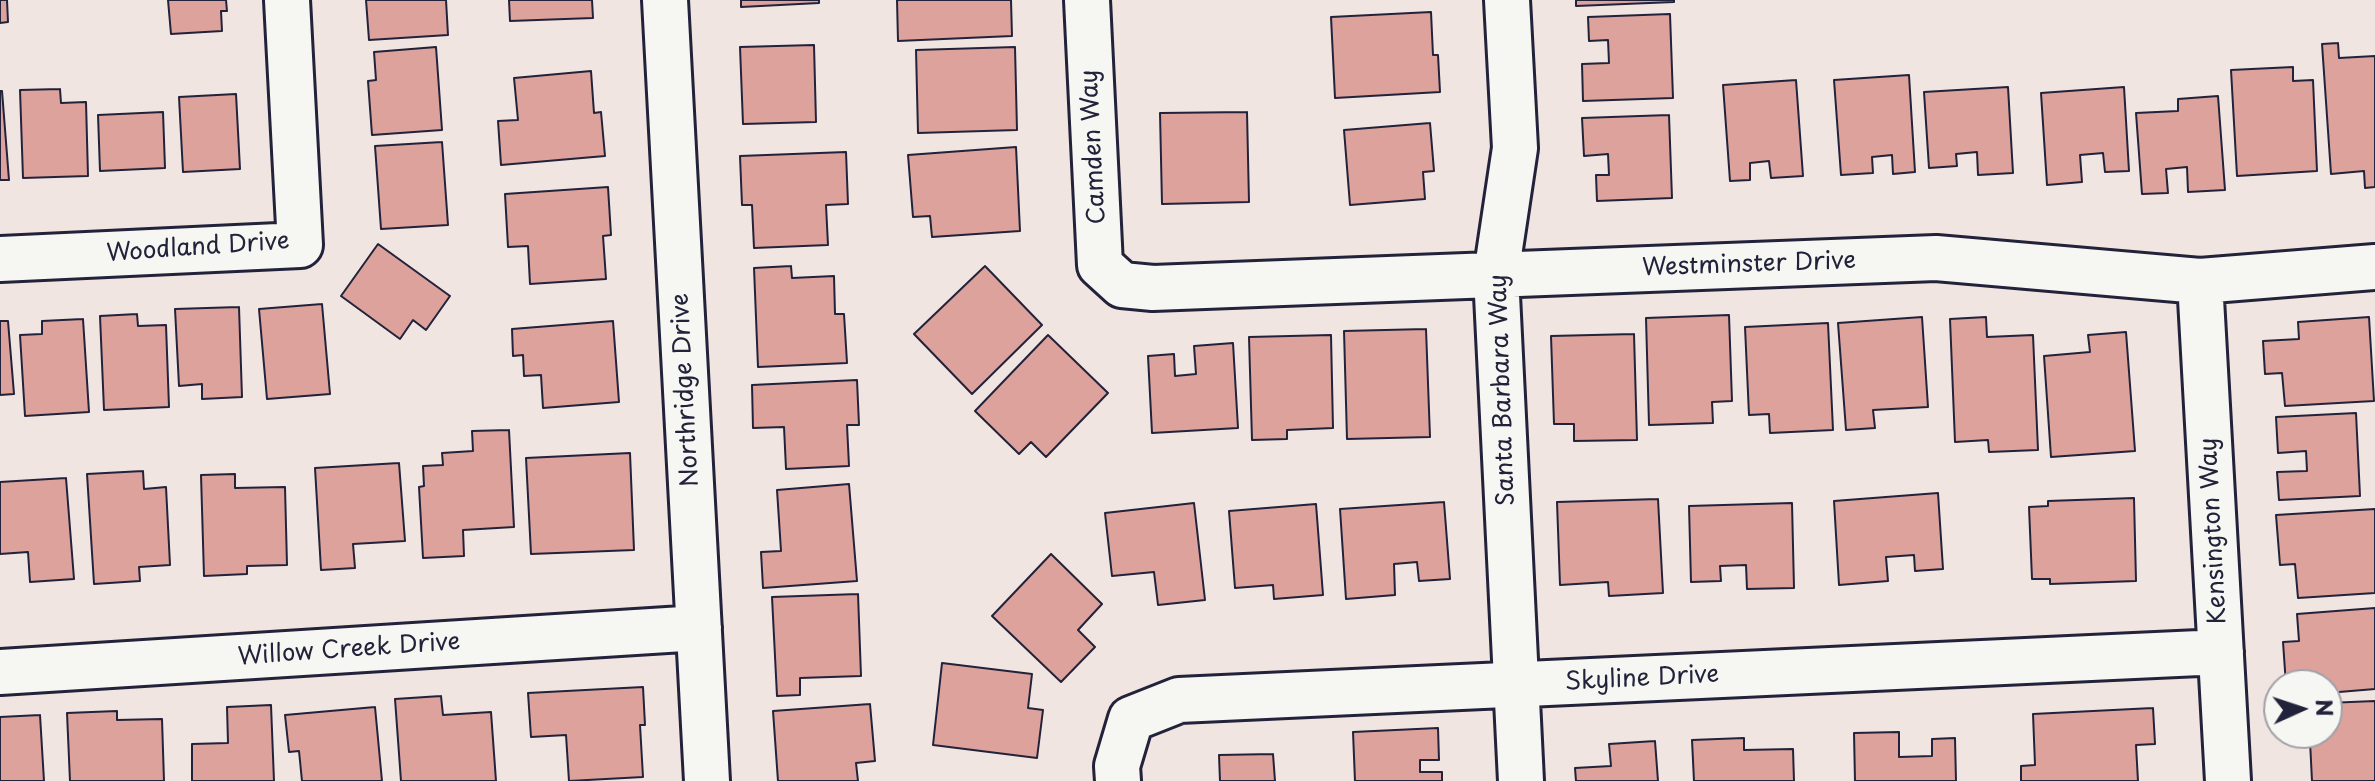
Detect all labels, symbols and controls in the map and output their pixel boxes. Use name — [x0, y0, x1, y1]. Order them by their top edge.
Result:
street label: Camden Way — [1076, 69, 1112, 225]
street label: Woodland Drive — [106, 227, 290, 269]
street label: Westminster Drive — [1642, 247, 1856, 283]
street label: Santa Barbara Way — [1485, 274, 1521, 506]
street label: Northridge Drive — [667, 292, 705, 488]
street label: Kensington Way — [2195, 437, 2233, 625]
street label: Willow Creek Drive — [237, 628, 461, 672]
street label: Skyline Drive — [1564, 661, 1720, 697]
north arrow — [2263, 669, 2343, 749]
text: N — [2309, 698, 2342, 717]

